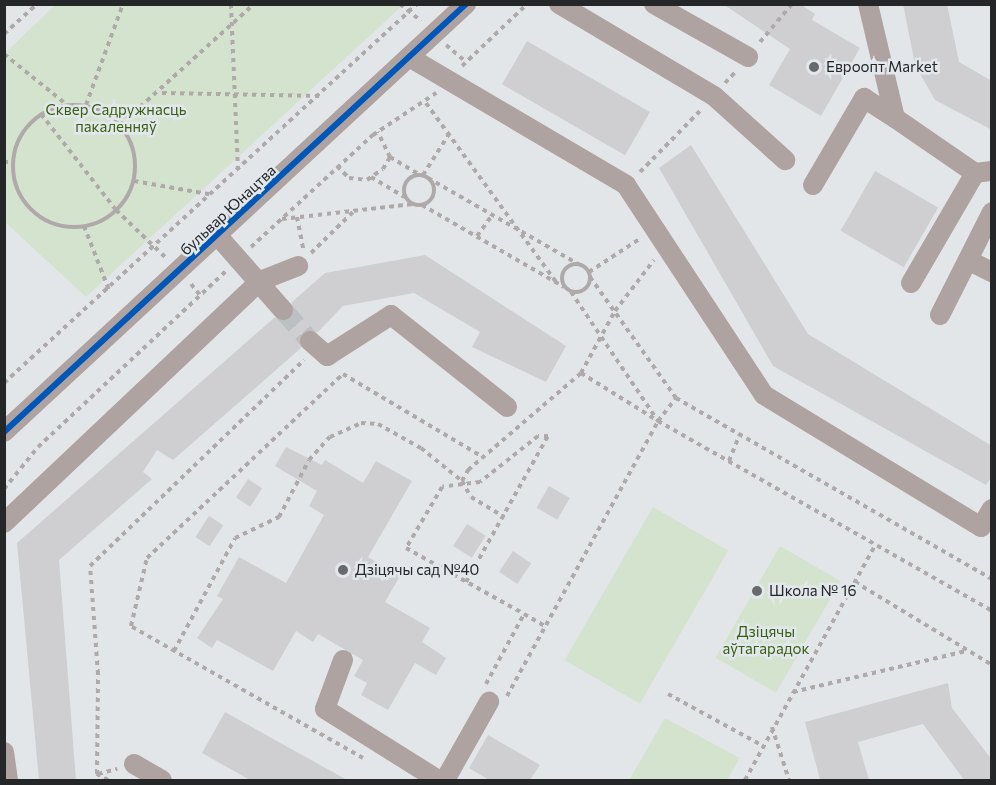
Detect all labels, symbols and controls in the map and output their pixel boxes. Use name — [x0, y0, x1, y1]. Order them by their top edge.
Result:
place label: Евроопт Market — [826, 58, 938, 76]
marker: Евроопт Market — [807, 60, 821, 74]
park label: Сквер Садружнасць пакаленняў — [45, 100, 187, 135]
street label: бульвар Юнацтва — [177, 161, 279, 259]
place label: Дзіцячы сад №40 — [355, 561, 479, 579]
marker: Дзіцячы сад №40 — [336, 563, 350, 577]
place label: Школа № 16 — [769, 582, 856, 600]
marker: Школа № 16 — [750, 584, 764, 598]
park label: Дзіцячы аўтагарадок — [723, 622, 809, 657]

